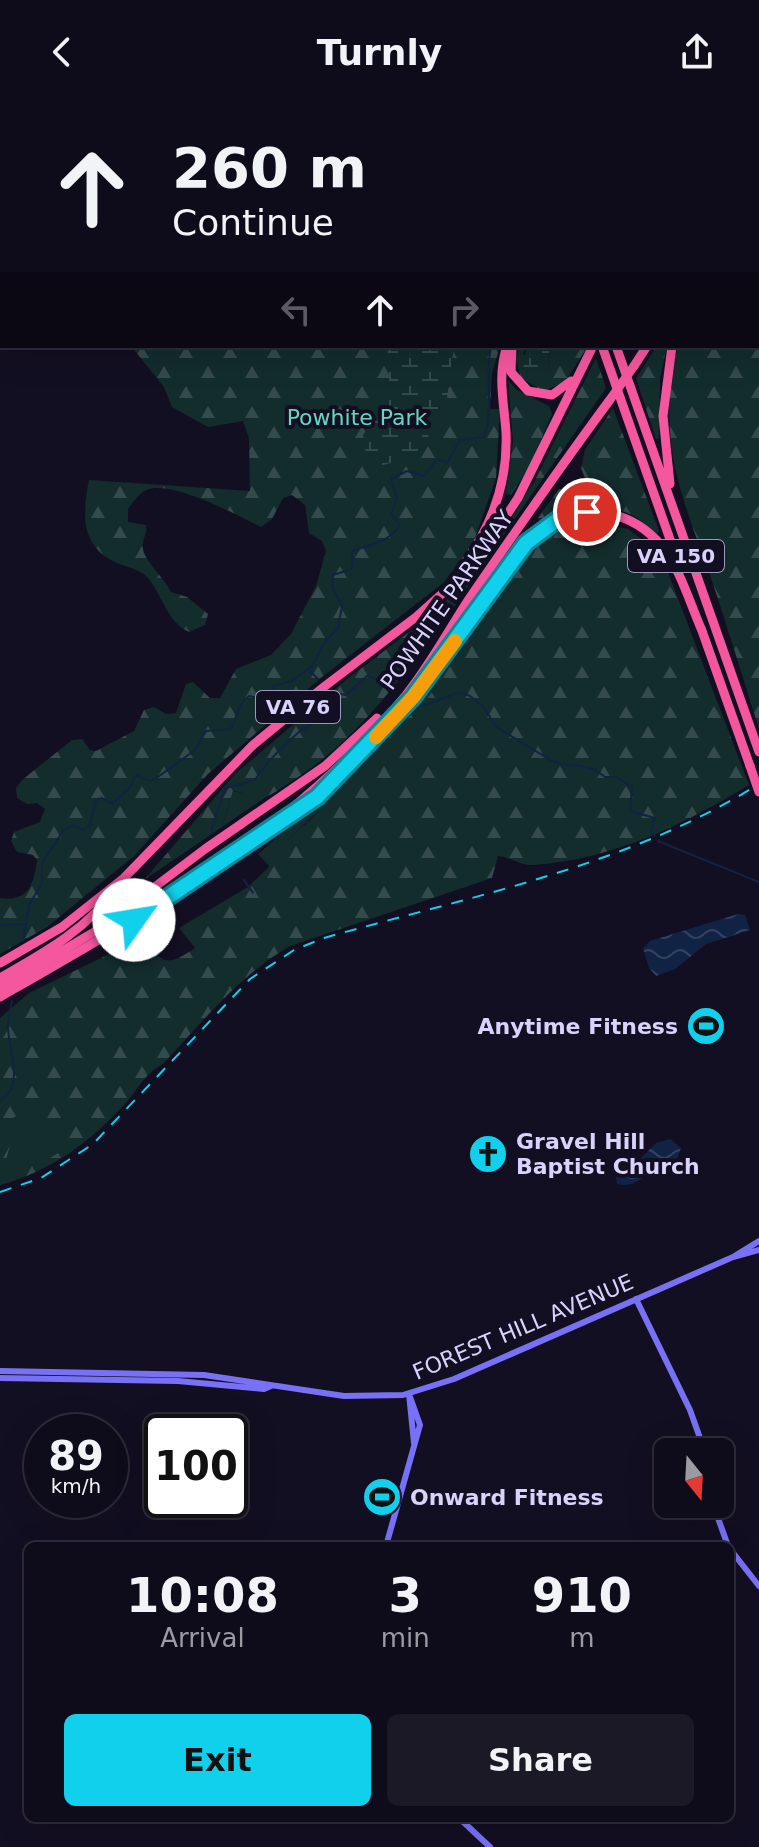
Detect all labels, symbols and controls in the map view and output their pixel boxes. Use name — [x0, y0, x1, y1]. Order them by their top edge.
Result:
icon: back — [40, 30, 84, 74]
icon: share — [675, 30, 719, 74]
text: Turnly — [317, 32, 442, 73]
text: 260 m — [172, 135, 367, 200]
icon: ahead — [40, 136, 144, 240]
text: Continue — [172, 202, 334, 243]
icon: left — [274, 288, 318, 332]
icon: ahead — [358, 288, 402, 332]
icon: right — [442, 288, 486, 332]
park label: Powhite Park — [287, 405, 428, 430]
pin — [553, 478, 621, 546]
icon: arrive — [565, 490, 609, 534]
street label: POWHITE PARKWAY — [376, 505, 519, 694]
road number: VA 150 — [628, 540, 724, 572]
road number: VA 76 — [256, 691, 340, 723]
position arrow — [92, 878, 176, 962]
sports icon: Anytime Fitness — [685, 1005, 727, 1047]
place label: Anytime Fitness — [478, 1014, 678, 1039]
place label: Gravel Hill Baptist Church — [516, 1129, 700, 1179]
church icon: Gravel Hill Baptist Church — [467, 1133, 509, 1175]
street label: FOREST HILL AVENUE — [409, 1269, 637, 1385]
speed limit sign: 100 — [144, 1414, 248, 1518]
text: 89 — [48, 1433, 104, 1479]
north arrow — [654, 1438, 734, 1518]
map controls — [654, 1438, 734, 1518]
text: km/h — [51, 1474, 101, 1498]
sports icon: Onward Fitness — [361, 1476, 403, 1518]
place label: Onward Fitness — [410, 1485, 604, 1510]
text: 10:08 — [126, 1567, 279, 1623]
text: 3 — [389, 1567, 422, 1623]
text: 910 — [532, 1567, 632, 1623]
text: Arrival — [160, 1623, 245, 1653]
text: min — [381, 1623, 430, 1653]
text: m — [569, 1623, 595, 1653]
button: Exit — [64, 1714, 371, 1806]
button: Share — [387, 1714, 694, 1806]

